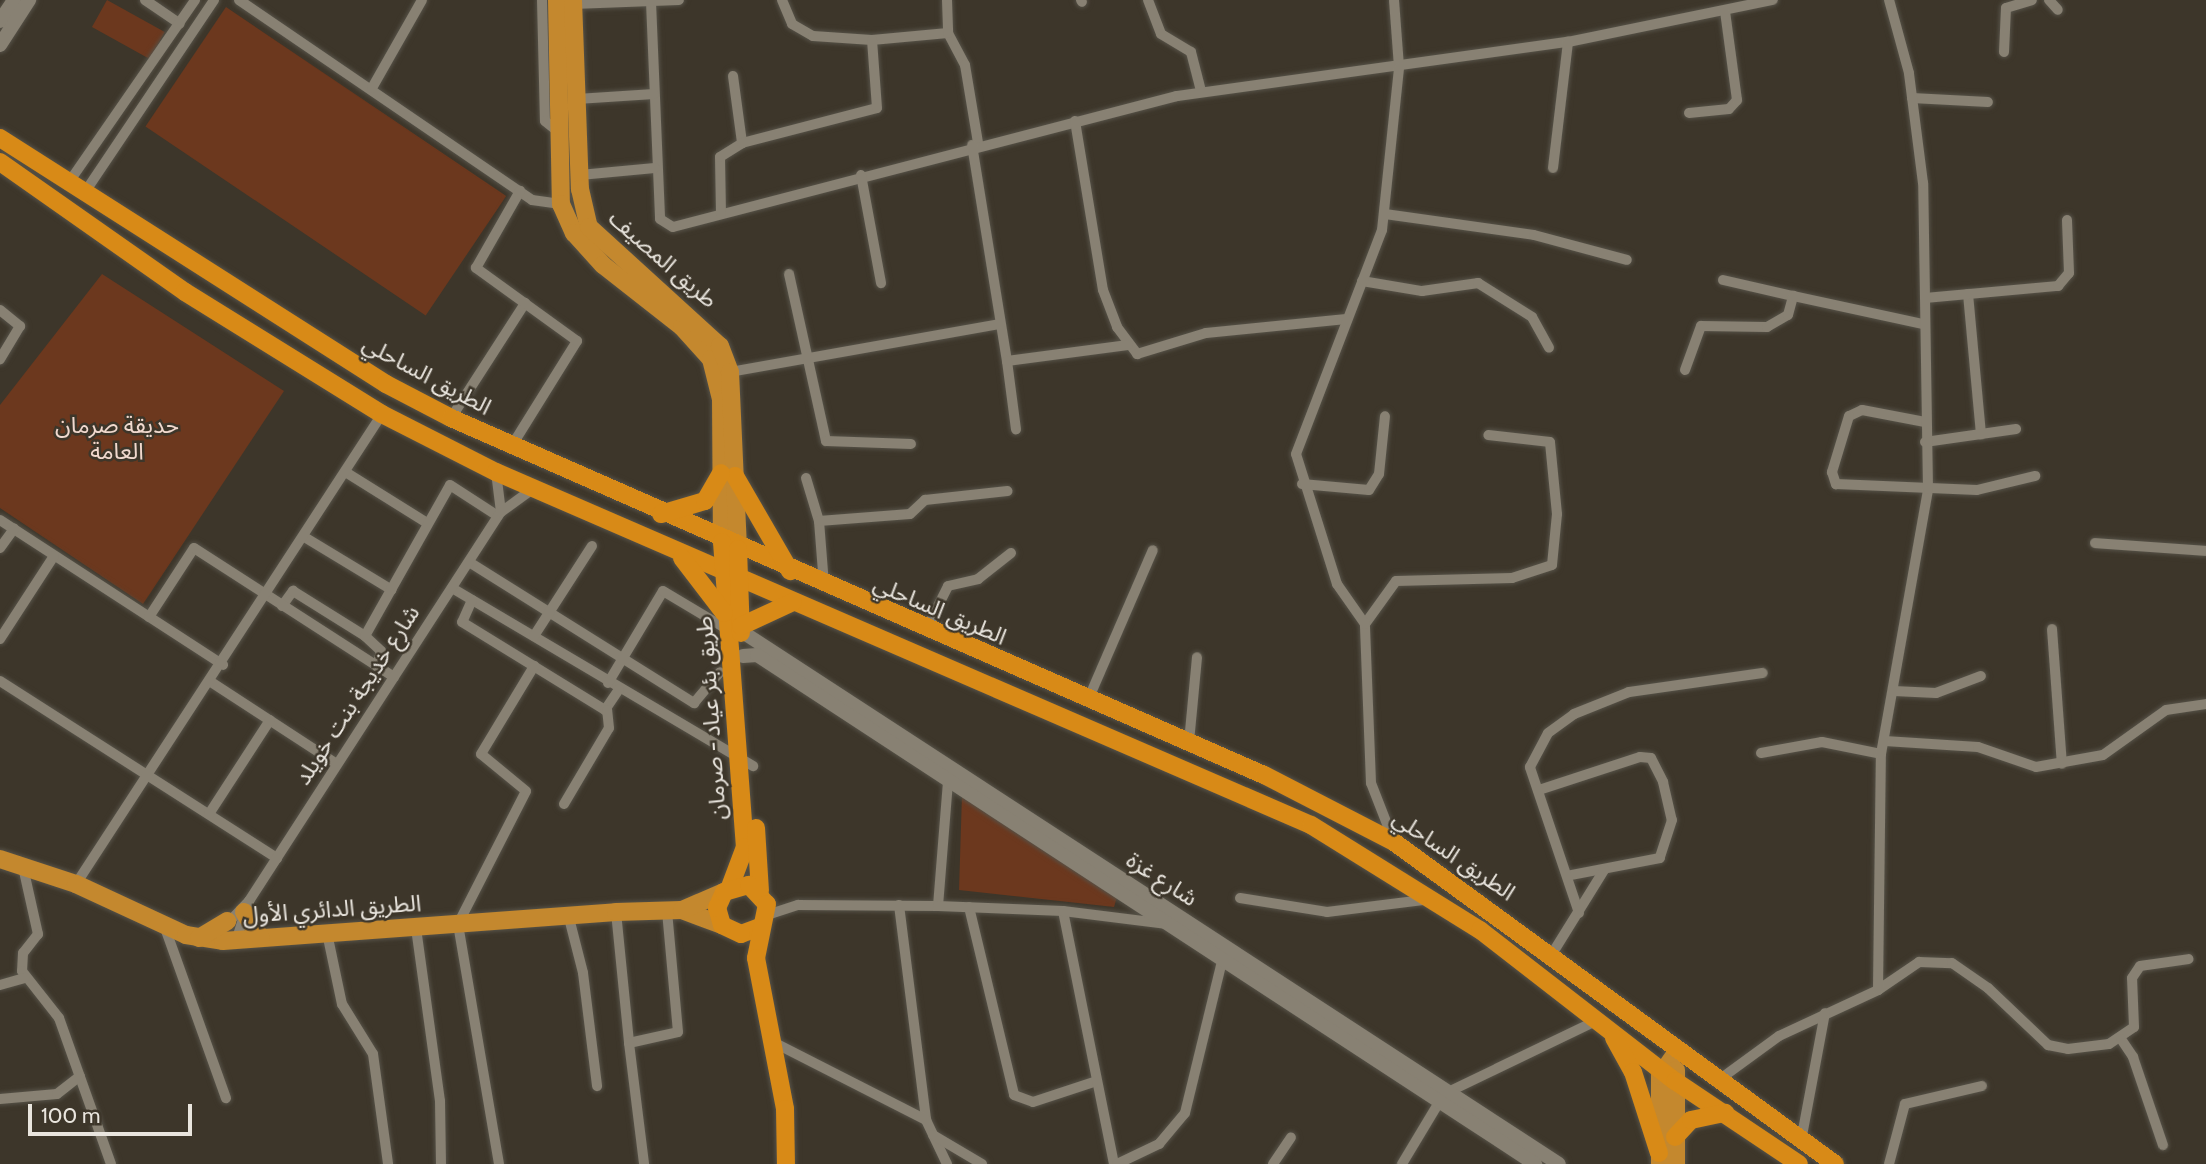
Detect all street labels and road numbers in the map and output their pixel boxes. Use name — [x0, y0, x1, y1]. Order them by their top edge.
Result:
street label: طريق المصيف — [603, 204, 723, 314]
street label: الطريق الساحلي — [358, 330, 496, 420]
street label: الطريق الساحلي — [869, 570, 1011, 650]
street label: شارع خديجة بنت خويلد — [289, 600, 425, 790]
street label: طريق بئر عياد - صرمان — [690, 615, 732, 821]
street label: الطريق الساحلي — [1387, 804, 1521, 906]
street label: شارع غزة — [1121, 846, 1203, 912]
street label: الطريق الدائري الأول — [242, 889, 422, 929]

